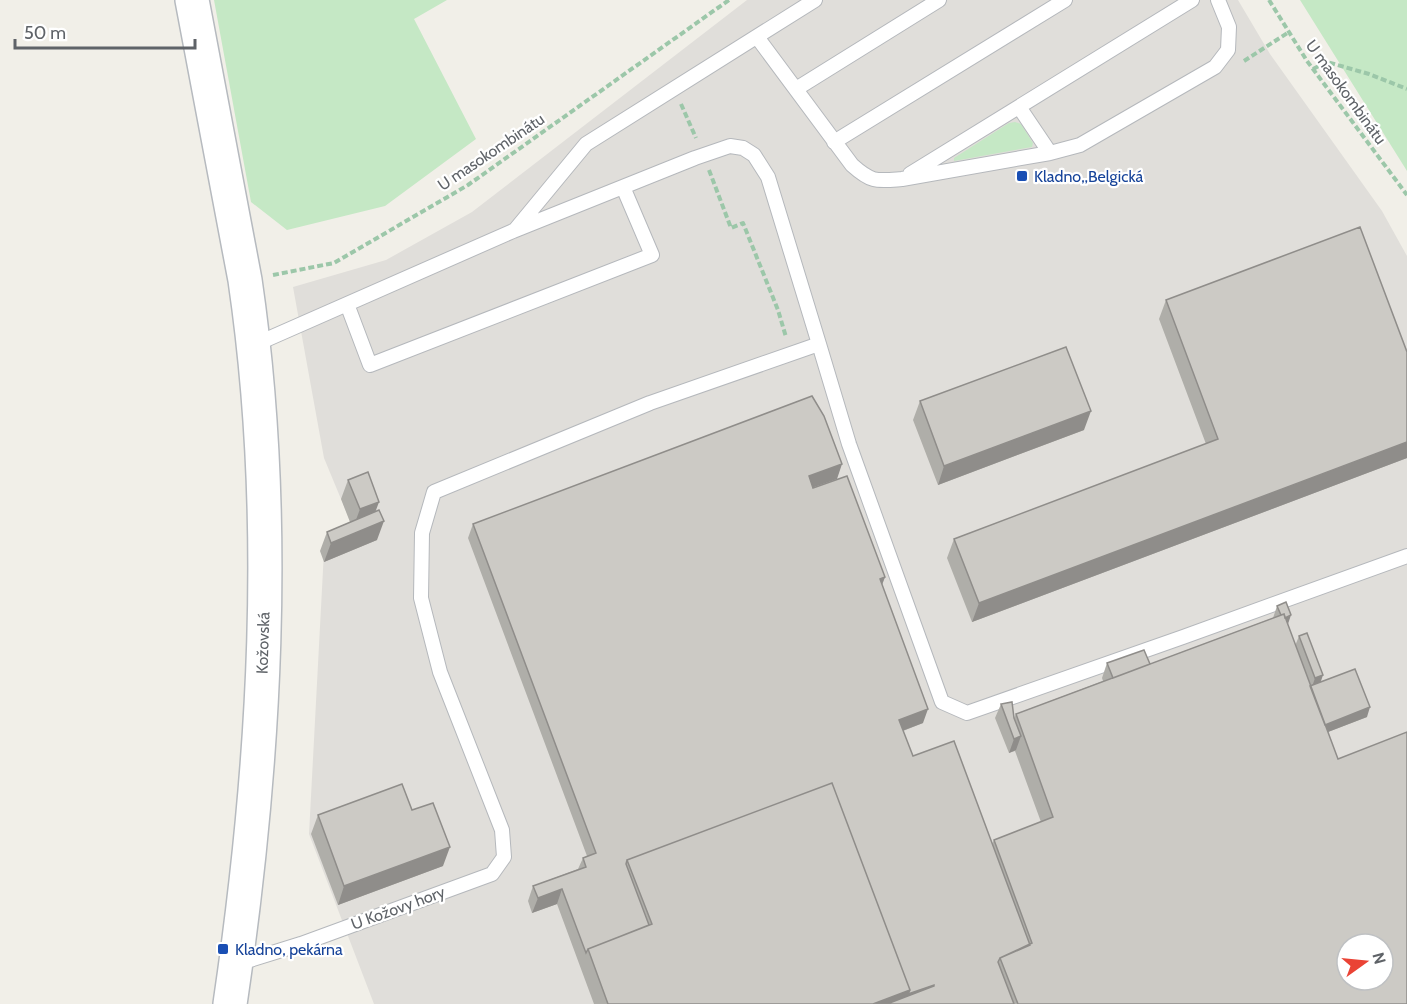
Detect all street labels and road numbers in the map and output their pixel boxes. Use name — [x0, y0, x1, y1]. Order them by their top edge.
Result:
street label: U masokombinátu — [1302, 36, 1390, 148]
street label: U masokombinátu — [434, 109, 548, 195]
street label: Kožovská — [252, 611, 274, 675]
street label: U Kožovy hory — [348, 882, 448, 934]

